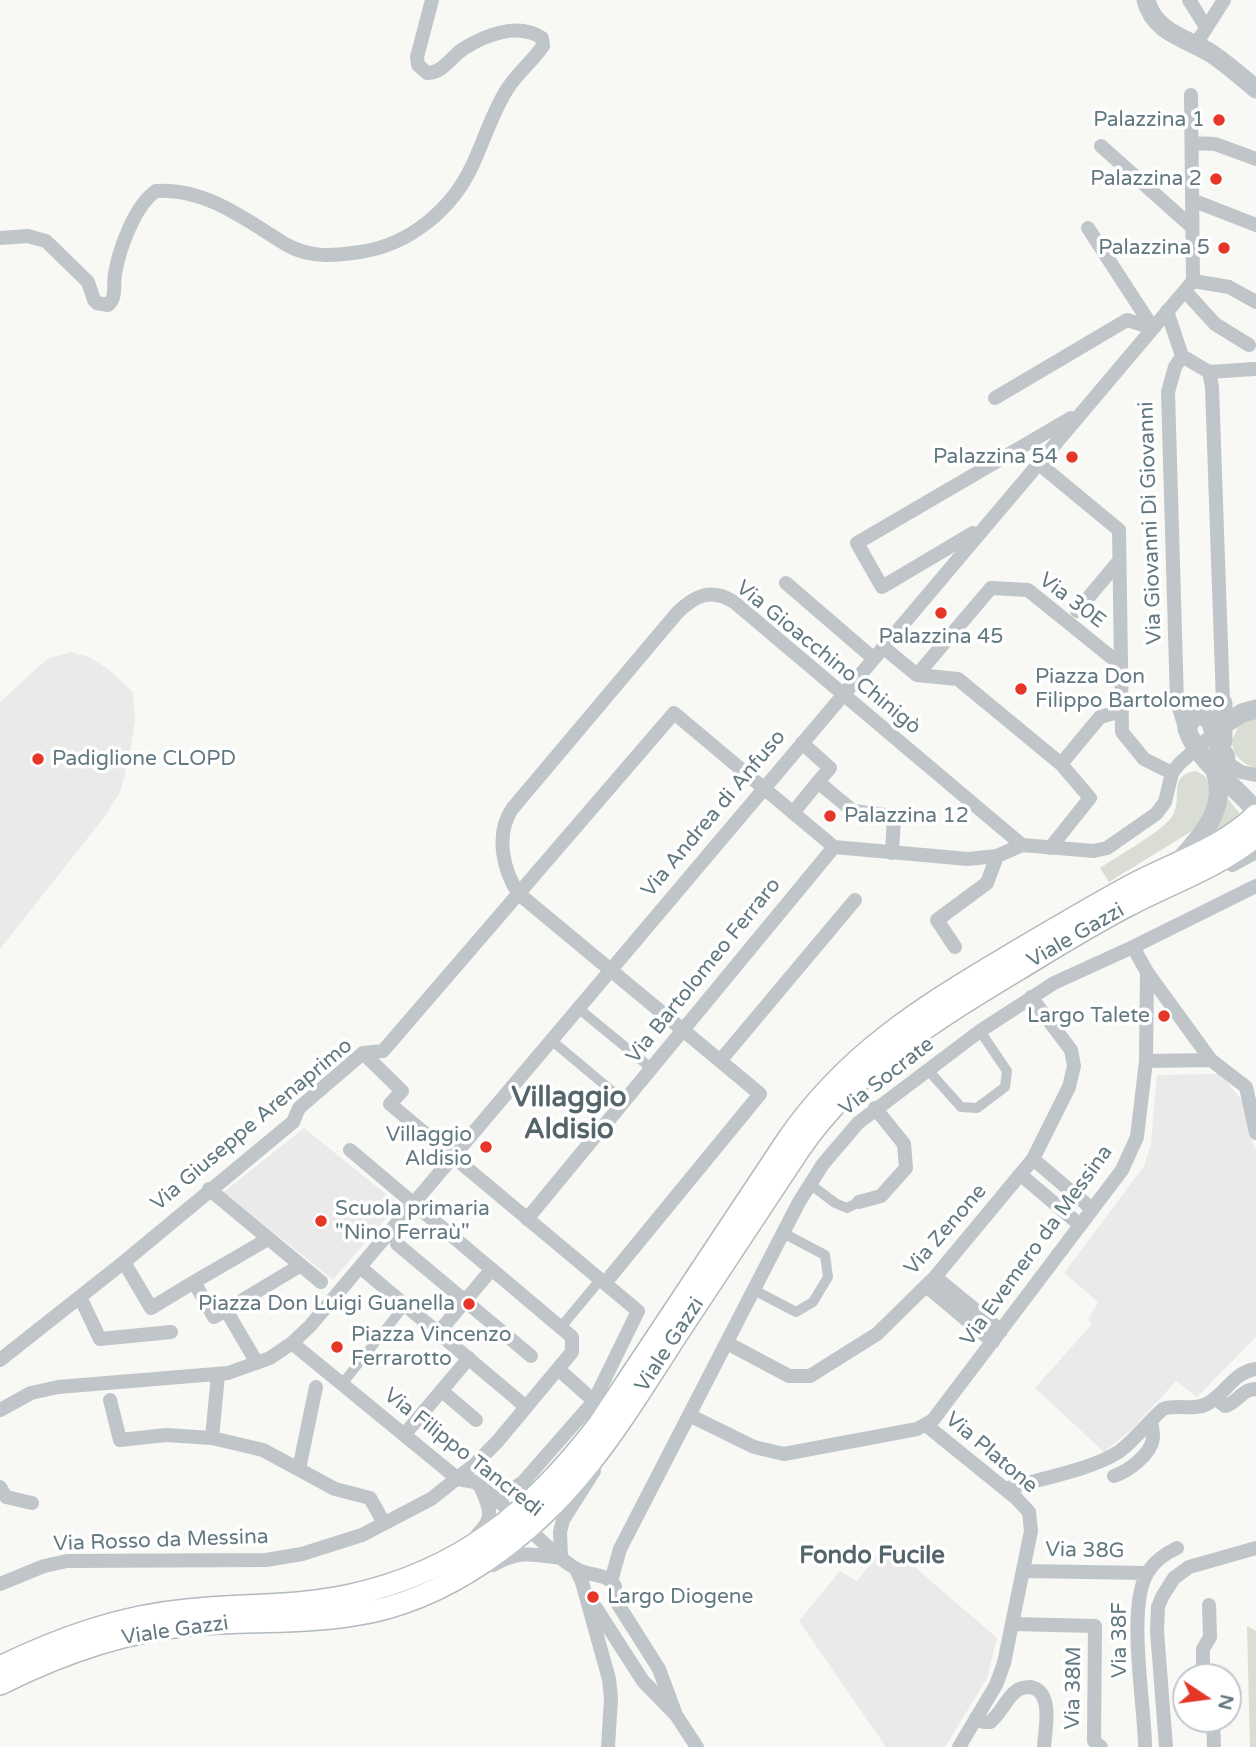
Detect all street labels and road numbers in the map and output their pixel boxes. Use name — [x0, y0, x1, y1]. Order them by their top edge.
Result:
street label: Via Giovanni Di Giovanni — [1134, 401, 1168, 645]
street label: Via 30E — [1034, 568, 1110, 634]
street label: Via Gioacchino Chinigò — [730, 576, 926, 740]
street label: Via Andrea di Anfuso — [637, 725, 791, 903]
street label: Via Bartolomeo Ferraro — [621, 873, 787, 1069]
street label: Viale Gazzi — [1023, 898, 1129, 974]
street label: Via Socrate — [835, 1032, 939, 1122]
street label: Via Giuseppe Arenaprimo — [146, 1033, 358, 1217]
street label: Via Evemero da Messina — [956, 1141, 1118, 1351]
street label: Via Zenone — [900, 1179, 992, 1281]
street label: Viale Gazzi — [630, 1293, 710, 1397]
street label: Via Filippo Tancredi — [378, 1383, 548, 1523]
street label: Via Platone — [940, 1407, 1042, 1499]
street label: Via Rosso da Messina — [53, 1525, 269, 1557]
street label: Via 38G — [1045, 1538, 1125, 1564]
street label: Via 38F — [1107, 1602, 1133, 1678]
street label: Viale Gazzi — [120, 1611, 230, 1651]
street label: Via 38M — [1061, 1646, 1087, 1730]

